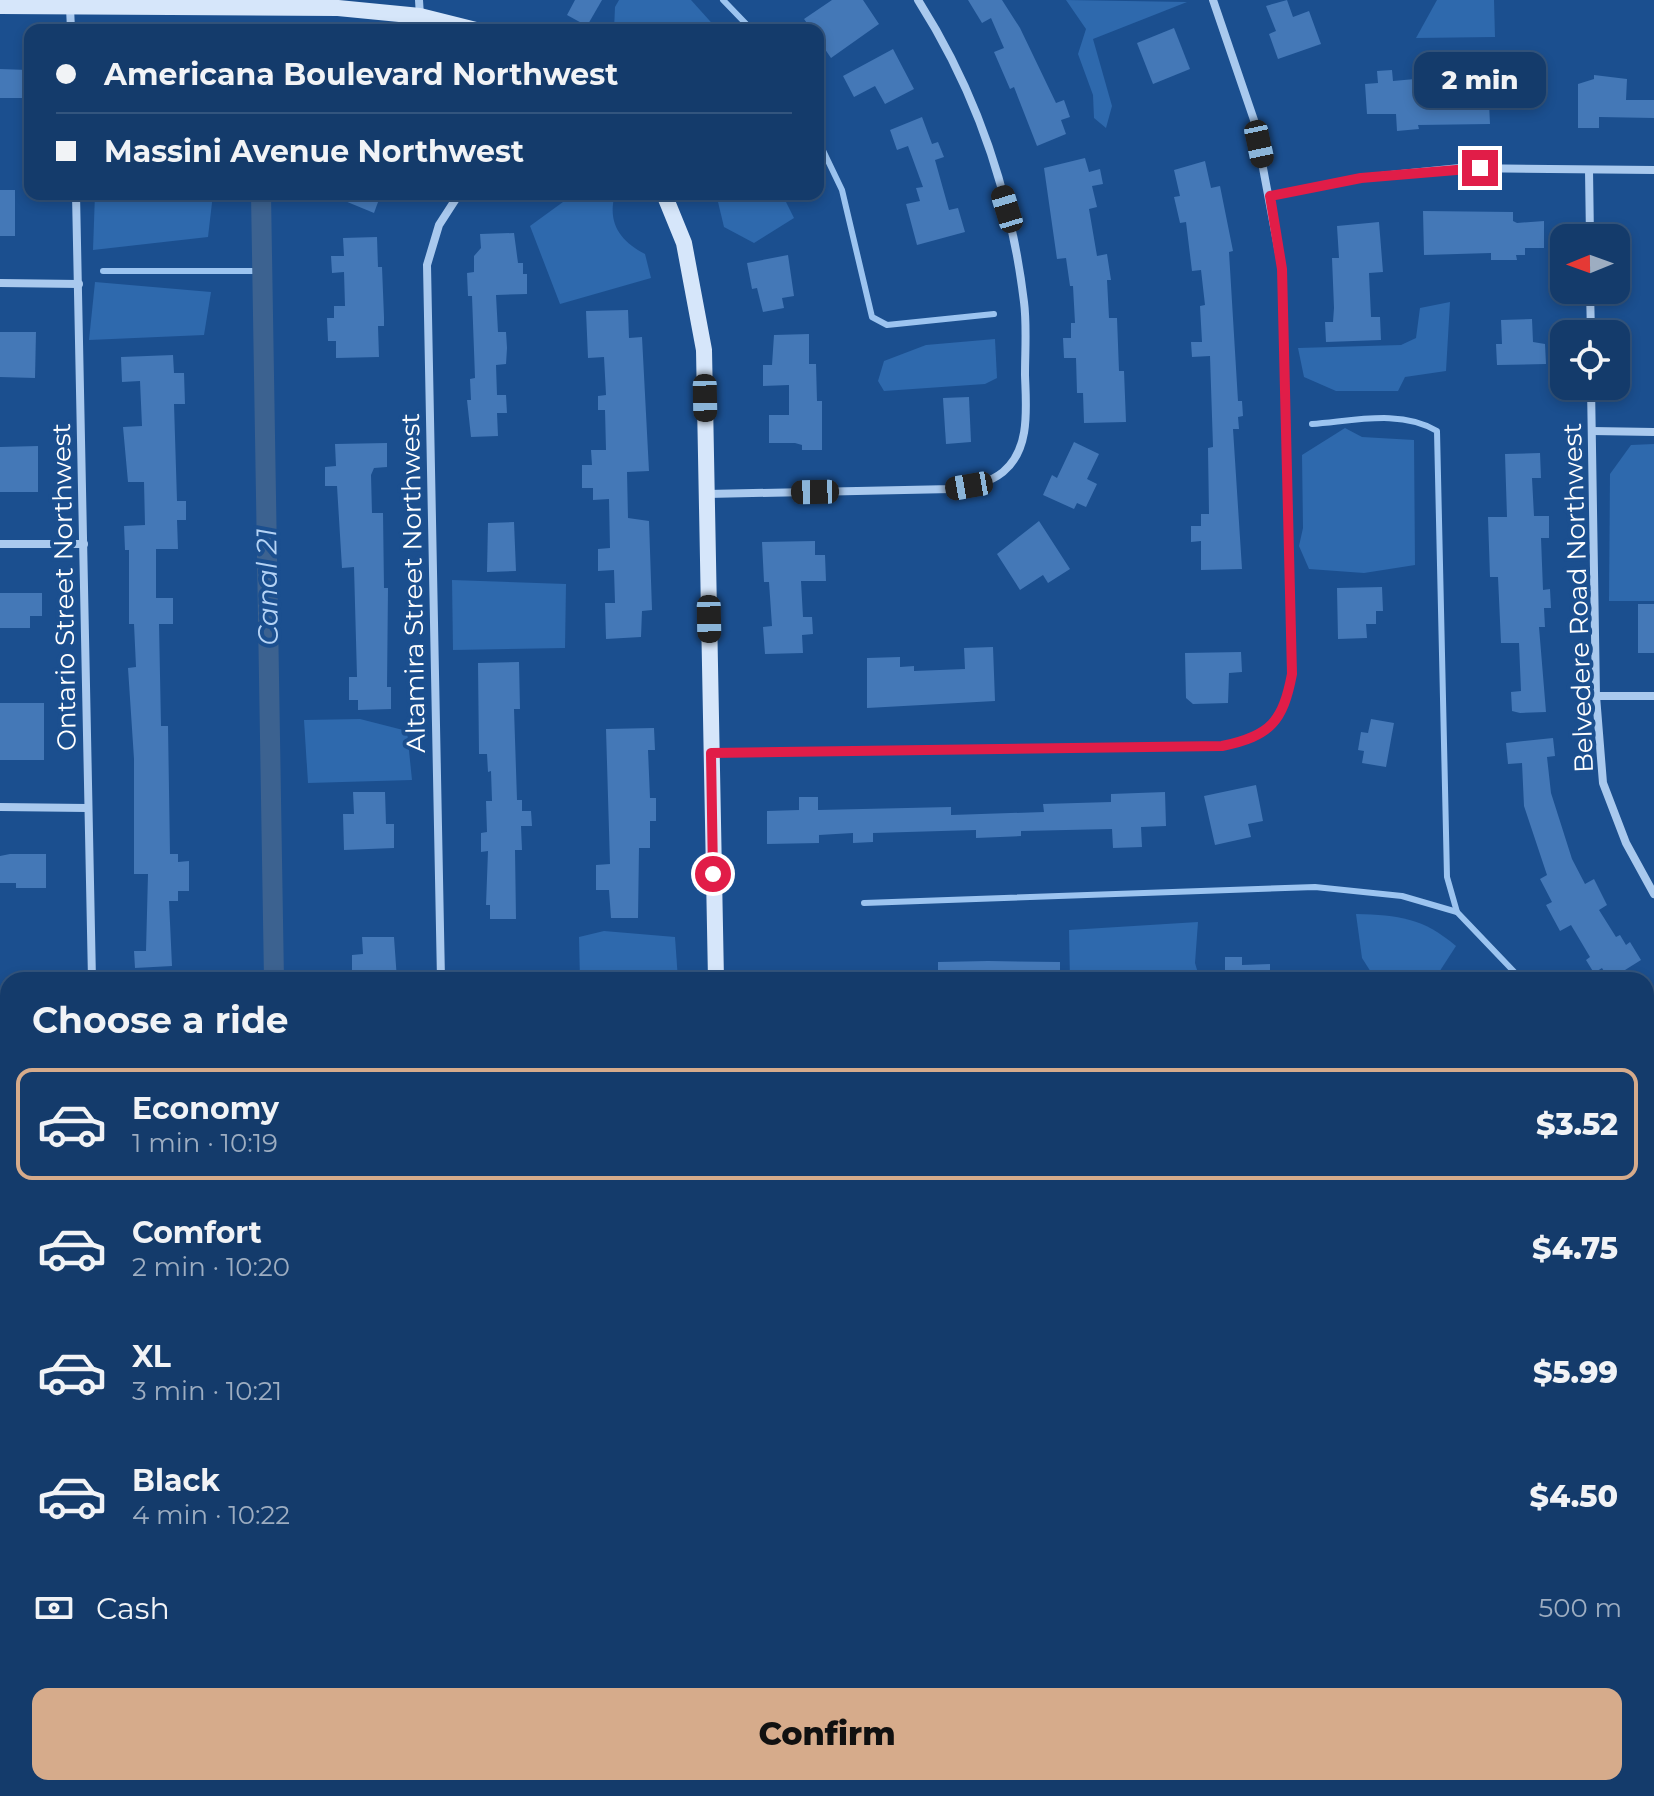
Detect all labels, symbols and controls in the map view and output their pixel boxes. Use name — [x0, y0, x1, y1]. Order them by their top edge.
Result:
callout: 2 min — [1414, 52, 1546, 108]
text: Americana Boulevard Northwest — [104, 56, 618, 93]
text: 2 min — [1442, 64, 1518, 96]
car — [1242, 118, 1276, 170]
text: Massini Avenue Northwest — [104, 133, 524, 170]
route end — [1462, 150, 1498, 186]
car — [989, 183, 1025, 235]
north arrow — [1550, 224, 1630, 304]
map controls — [1550, 224, 1630, 400]
button: locate — [1550, 320, 1630, 400]
car — [693, 374, 717, 422]
street label: Altamira Street Northwest — [394, 413, 432, 753]
street label: Ontario Street Northwest — [45, 423, 83, 751]
street label: Belvedere Road Northwest — [1556, 423, 1600, 773]
car — [943, 470, 995, 502]
car — [791, 480, 839, 504]
water label: Canal 21 — [249, 528, 285, 646]
car — [697, 595, 721, 643]
route start — [695, 856, 731, 892]
text: Choose a ride — [32, 998, 289, 1042]
icon: car — [36, 1088, 108, 1160]
text: Economy — [132, 1090, 279, 1127]
text: $3.52 — [1536, 1106, 1618, 1143]
text: 1 min · 10:19 — [132, 1127, 278, 1159]
icon: car — [36, 1212, 108, 1284]
text: Comfort — [132, 1214, 262, 1251]
text: $4.75 — [1532, 1230, 1618, 1267]
text: 2 min · 10:20 — [132, 1251, 290, 1283]
icon: car — [36, 1336, 108, 1408]
text: XL — [132, 1338, 171, 1375]
text: $5.99 — [1533, 1354, 1618, 1391]
text: 3 min · 10:21 — [132, 1375, 282, 1407]
icon: car — [36, 1460, 108, 1532]
text: Black — [132, 1462, 220, 1499]
text: $4.50 — [1529, 1478, 1618, 1515]
text: 4 min · 10:22 — [132, 1499, 290, 1531]
icon: cash — [32, 1586, 76, 1630]
text: Cash — [96, 1590, 170, 1627]
text: 500 m — [1538, 1592, 1622, 1624]
button: Confirm — [32, 1688, 1622, 1780]

